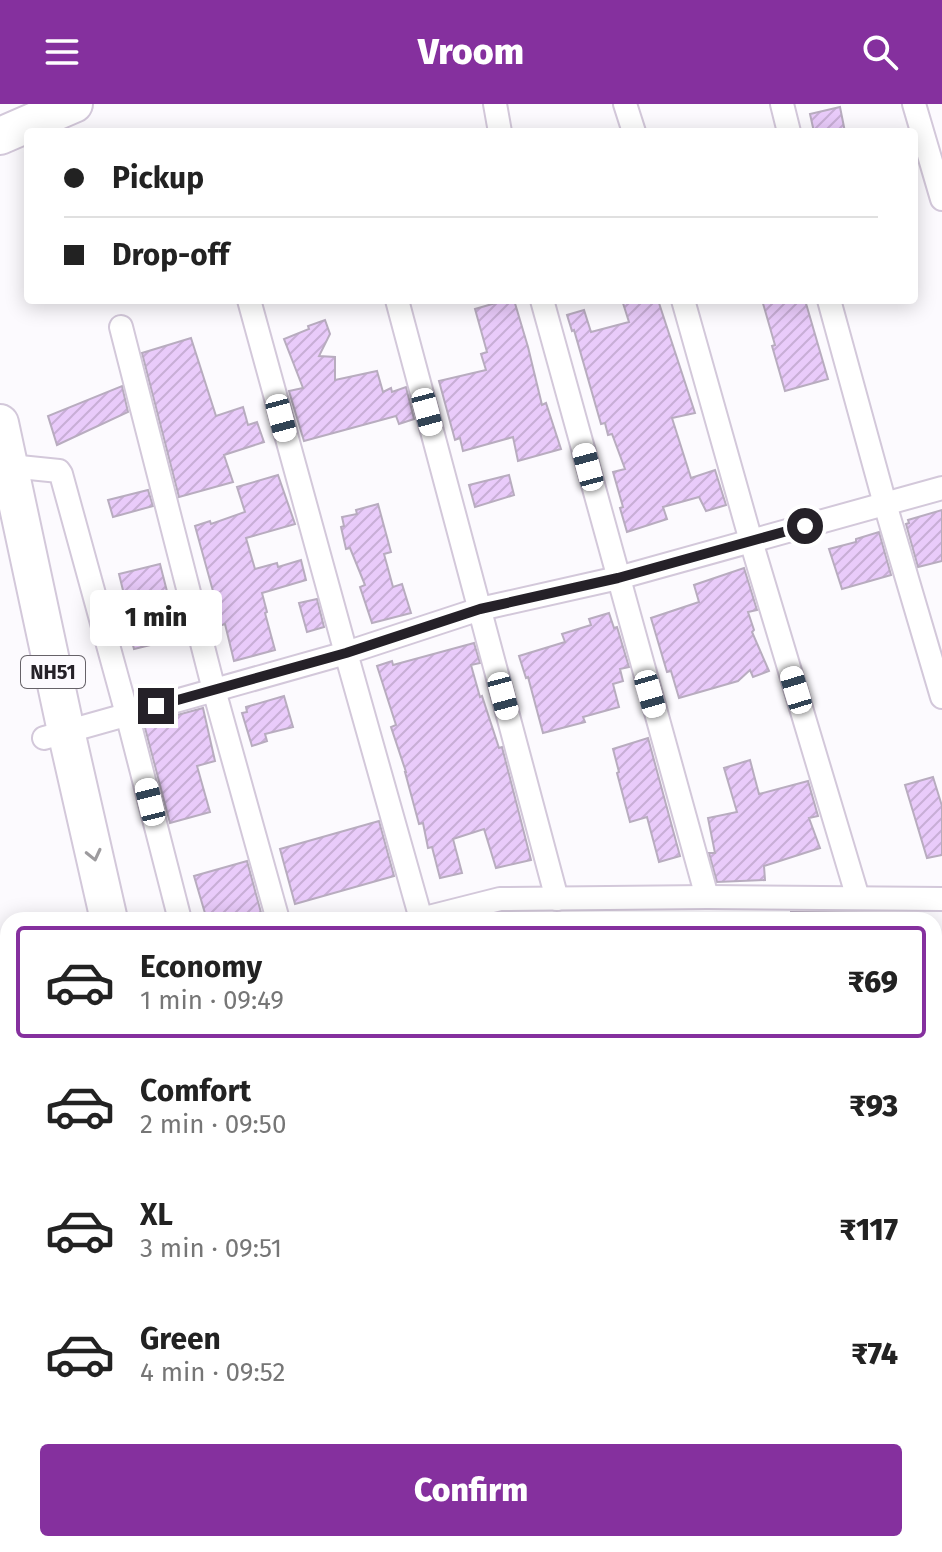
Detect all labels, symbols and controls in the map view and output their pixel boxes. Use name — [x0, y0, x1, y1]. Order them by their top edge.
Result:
icon: menu — [40, 30, 84, 74]
text: Vroom — [418, 30, 524, 74]
icon: search — [858, 30, 902, 74]
text: Pickup — [112, 160, 204, 196]
text: Drop-off — [112, 237, 229, 273]
car — [409, 386, 445, 438]
car — [263, 392, 299, 444]
car — [570, 441, 606, 493]
route start — [787, 508, 823, 544]
callout: 1 min — [90, 590, 222, 646]
text: 1 min — [125, 602, 187, 633]
road number: NH51 — [21, 656, 85, 688]
car — [778, 664, 814, 716]
car — [632, 668, 668, 720]
car — [485, 670, 521, 722]
route end — [138, 688, 174, 724]
car — [133, 776, 167, 828]
one-way arrow — [85, 847, 102, 861]
icon: car — [44, 946, 116, 1018]
text: Economy — [140, 949, 262, 985]
text: ₹69 — [848, 964, 898, 1000]
text: 1 min · 09:49 — [140, 985, 284, 1016]
icon: car — [44, 1070, 116, 1142]
text: Comfort — [140, 1073, 251, 1109]
text: ₹93 — [849, 1088, 898, 1124]
text: 2 min · 09:50 — [140, 1109, 286, 1140]
icon: car — [44, 1194, 116, 1266]
text: XL — [140, 1197, 173, 1233]
text: ₹117 — [840, 1212, 898, 1248]
text: 3 min · 09:51 — [140, 1233, 282, 1264]
icon: car — [44, 1318, 116, 1390]
text: Green — [140, 1321, 221, 1357]
text: ₹74 — [851, 1336, 898, 1372]
text: 4 min · 09:52 — [140, 1357, 285, 1388]
button: Confirm — [40, 1444, 902, 1536]

